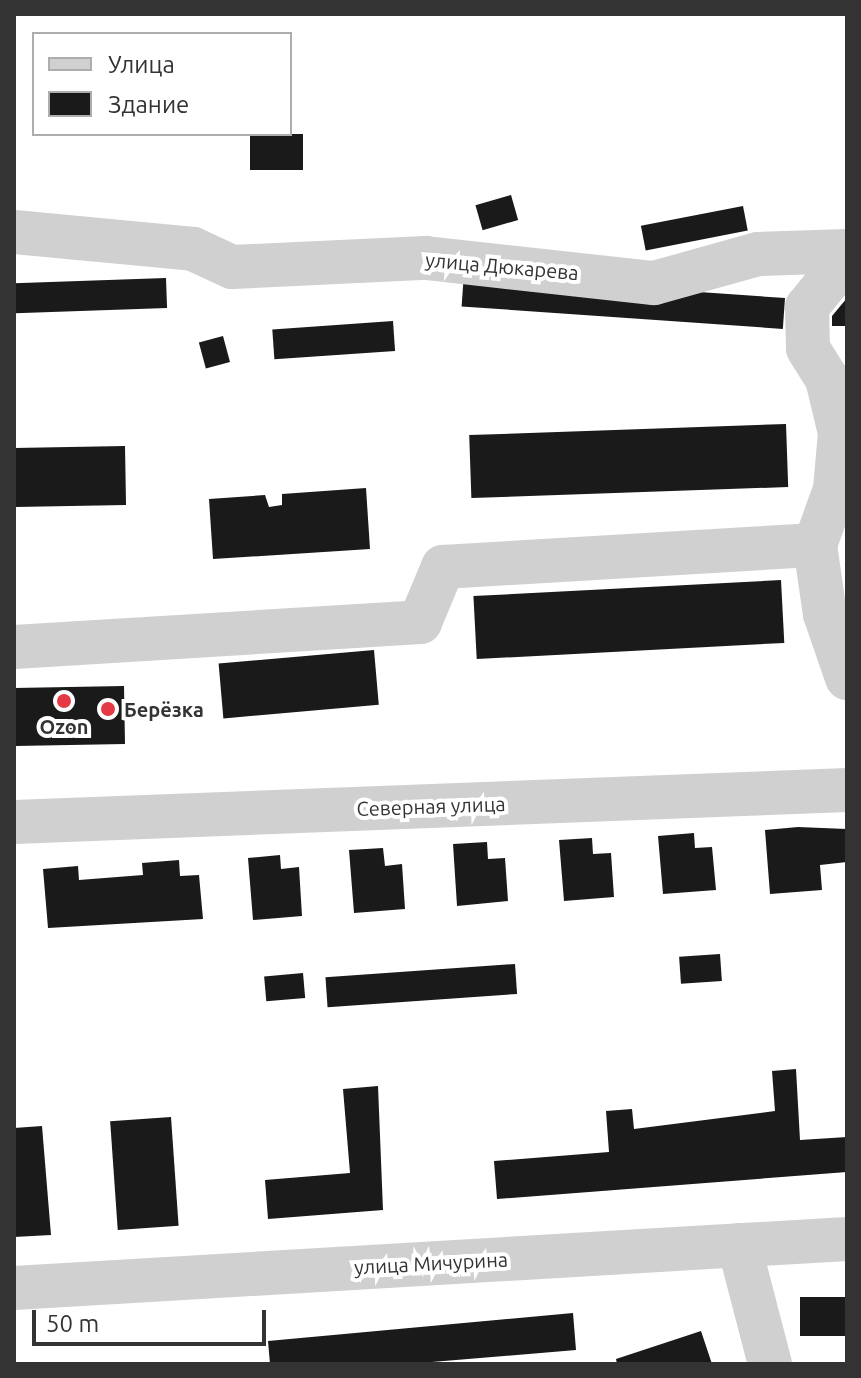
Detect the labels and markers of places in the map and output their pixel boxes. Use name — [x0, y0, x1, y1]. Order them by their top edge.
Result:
marker: Ozon — [55, 692, 73, 710]
place label: Берёзка — [124, 697, 204, 721]
marker: Берёзка — [99, 700, 117, 718]
place label: Ozon — [39, 714, 89, 738]

